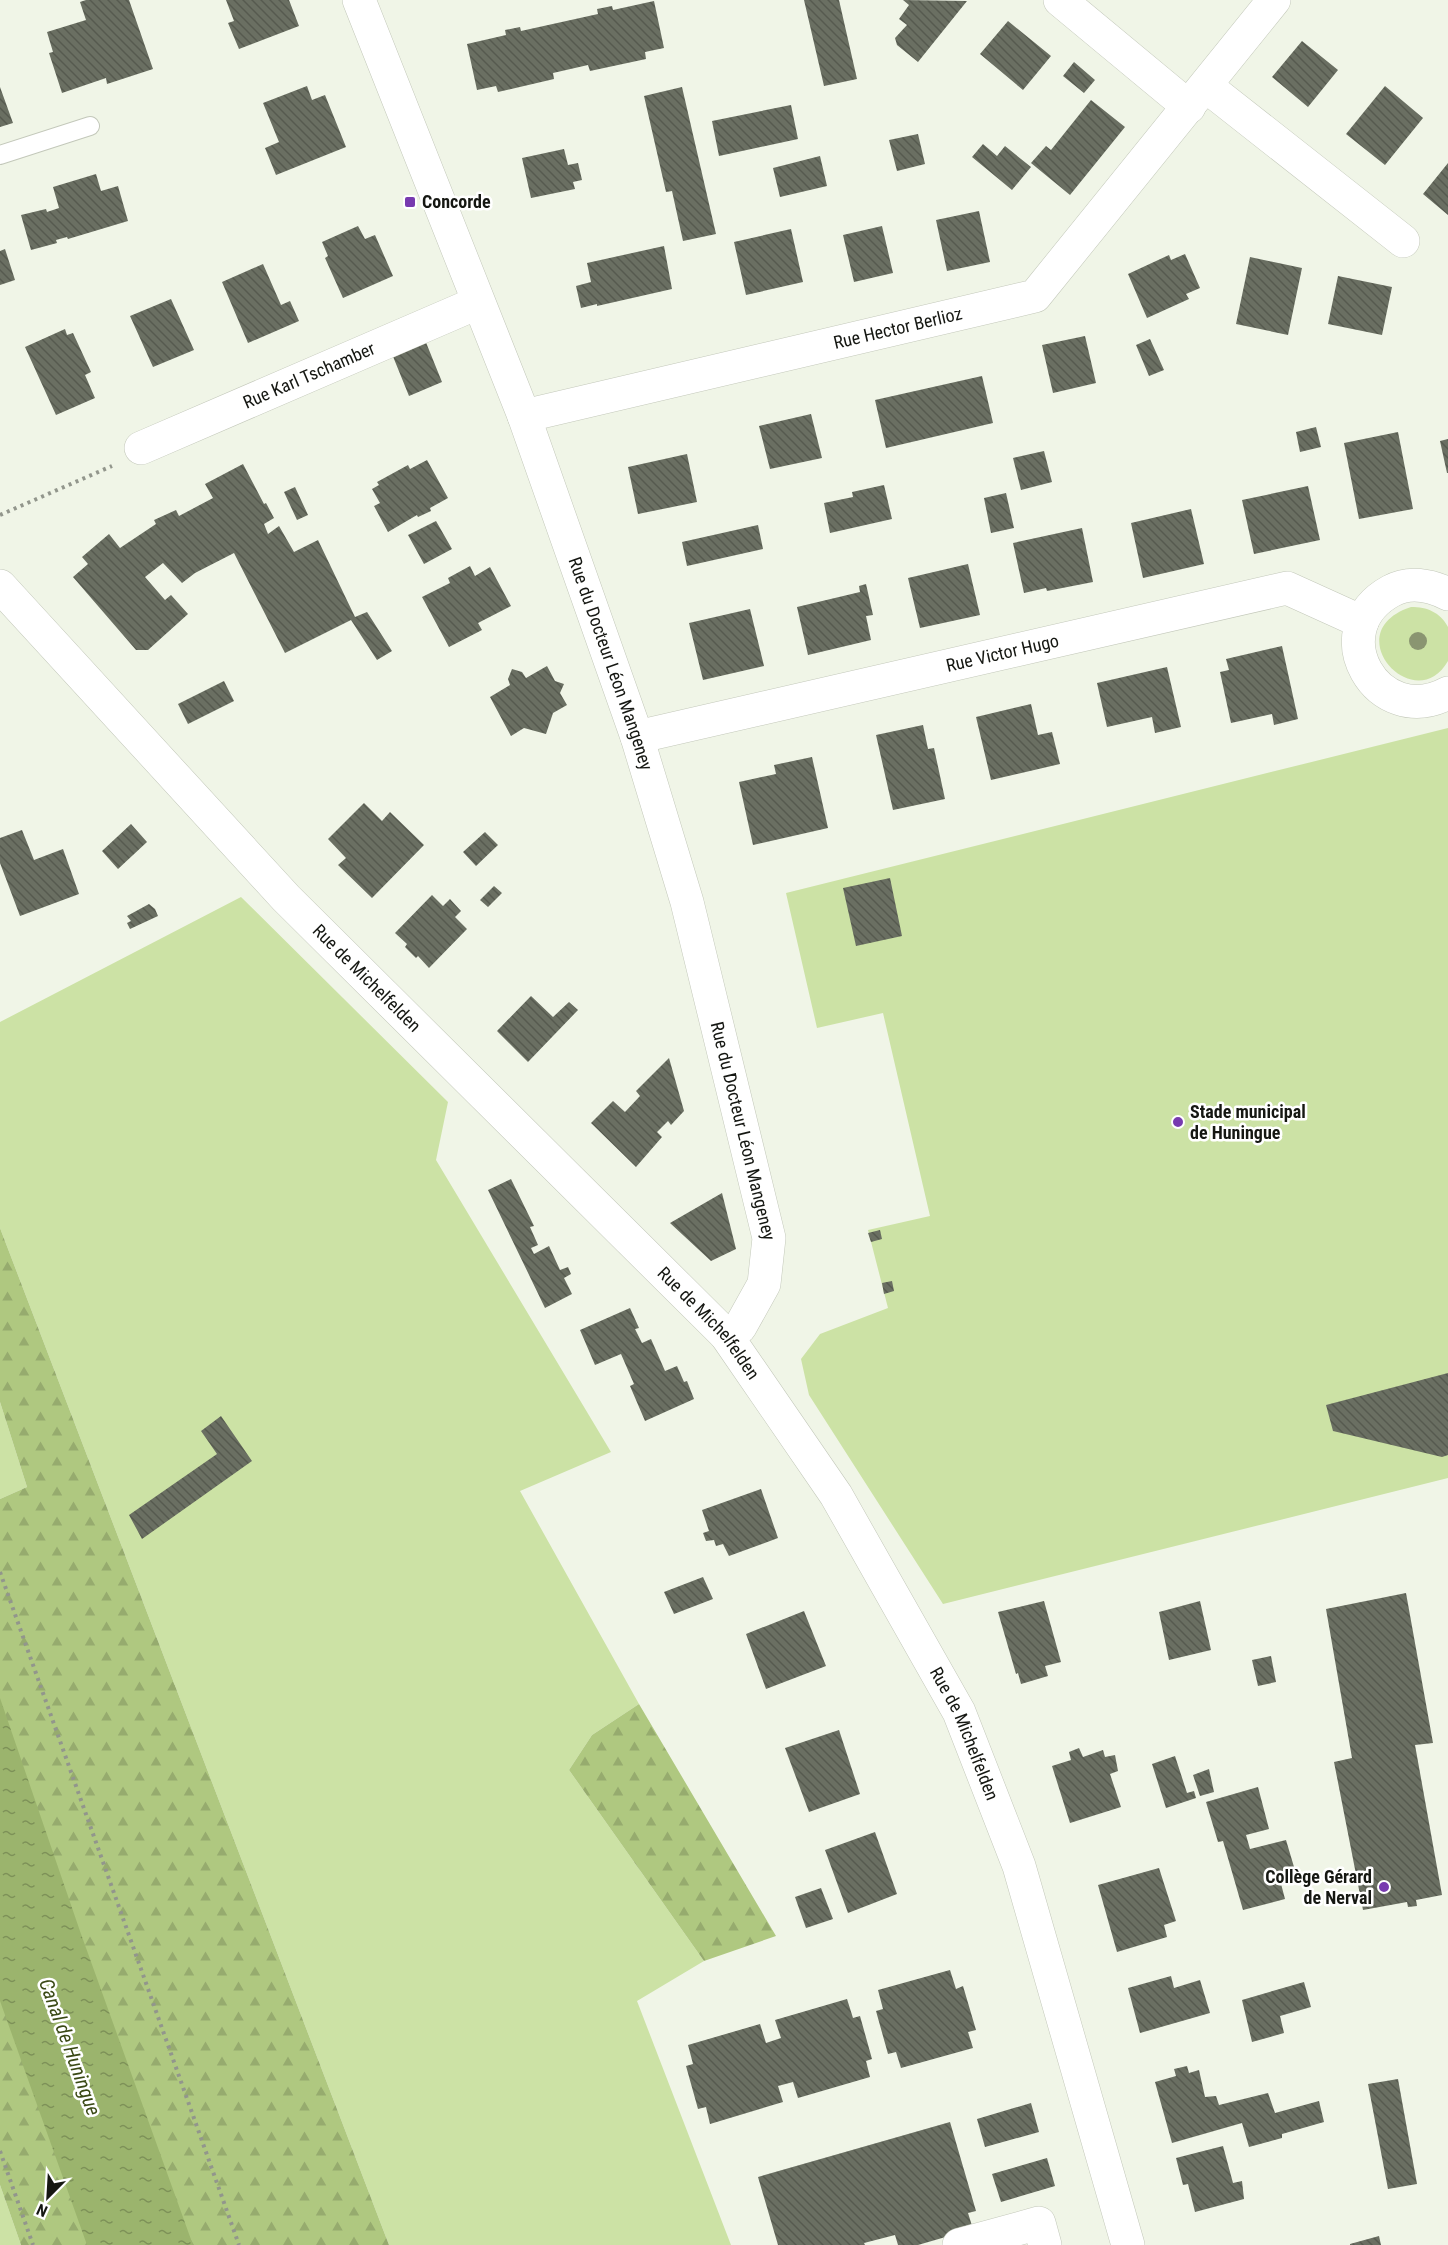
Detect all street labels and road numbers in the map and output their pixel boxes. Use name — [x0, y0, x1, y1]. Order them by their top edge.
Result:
street label: Rue Hector Berlioz — [831, 302, 964, 353]
street label: Rue Karl Tschamber — [240, 337, 378, 413]
street label: Rue du Docteur Léon Mangeney — [565, 554, 658, 773]
street label: Rue Victor Hugo — [944, 630, 1061, 676]
street label: Rue de Michelfelden — [309, 920, 426, 1036]
street label: Rue du Docteur Léon Mangeney — [707, 1020, 780, 1243]
street label: Rue de Michelfelden — [653, 1262, 764, 1383]
street label: Rue de Michelfelden — [926, 1663, 1003, 1803]

